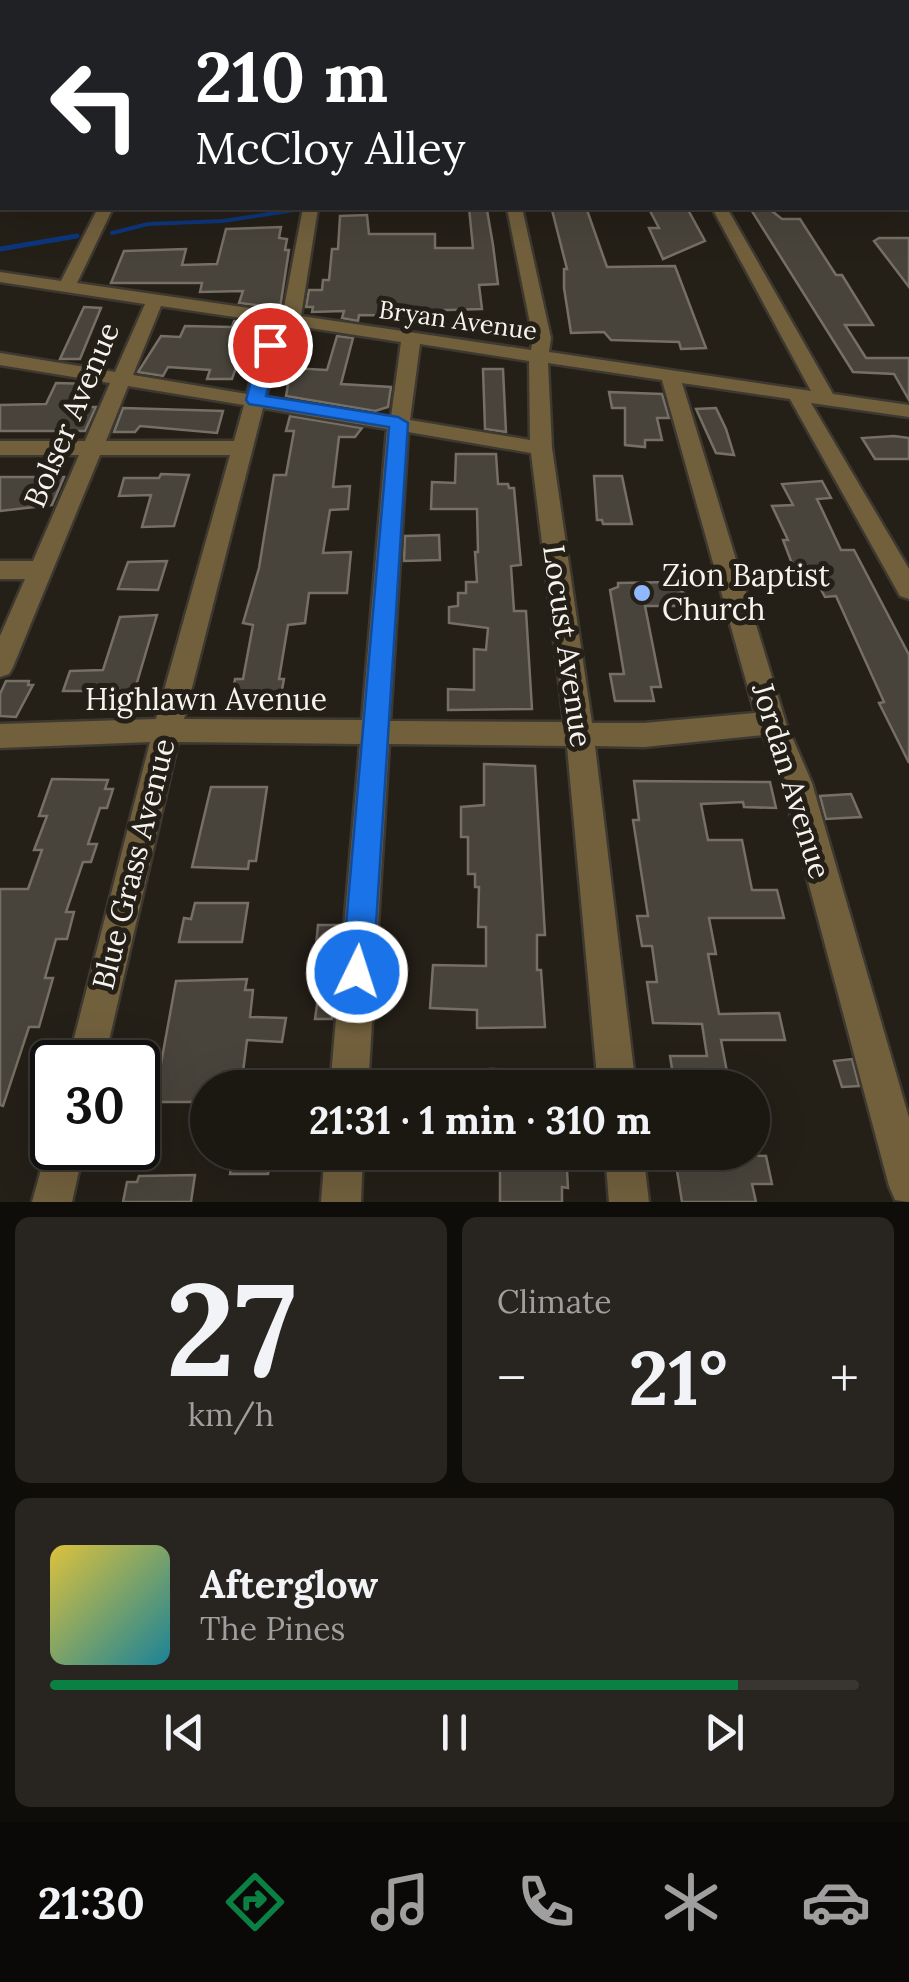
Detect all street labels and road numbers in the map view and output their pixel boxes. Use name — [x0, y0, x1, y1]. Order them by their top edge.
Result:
street label: Bryan Avenue — [377, 293, 539, 347]
street label: Bolser Avenue — [15, 316, 127, 513]
street label: Locust Avenue — [535, 542, 601, 750]
street label: Jordan Avenue — [744, 677, 840, 883]
street label: Highlawn Avenue — [85, 680, 327, 719]
street label: Blue Grass Avenue — [83, 734, 183, 993]

